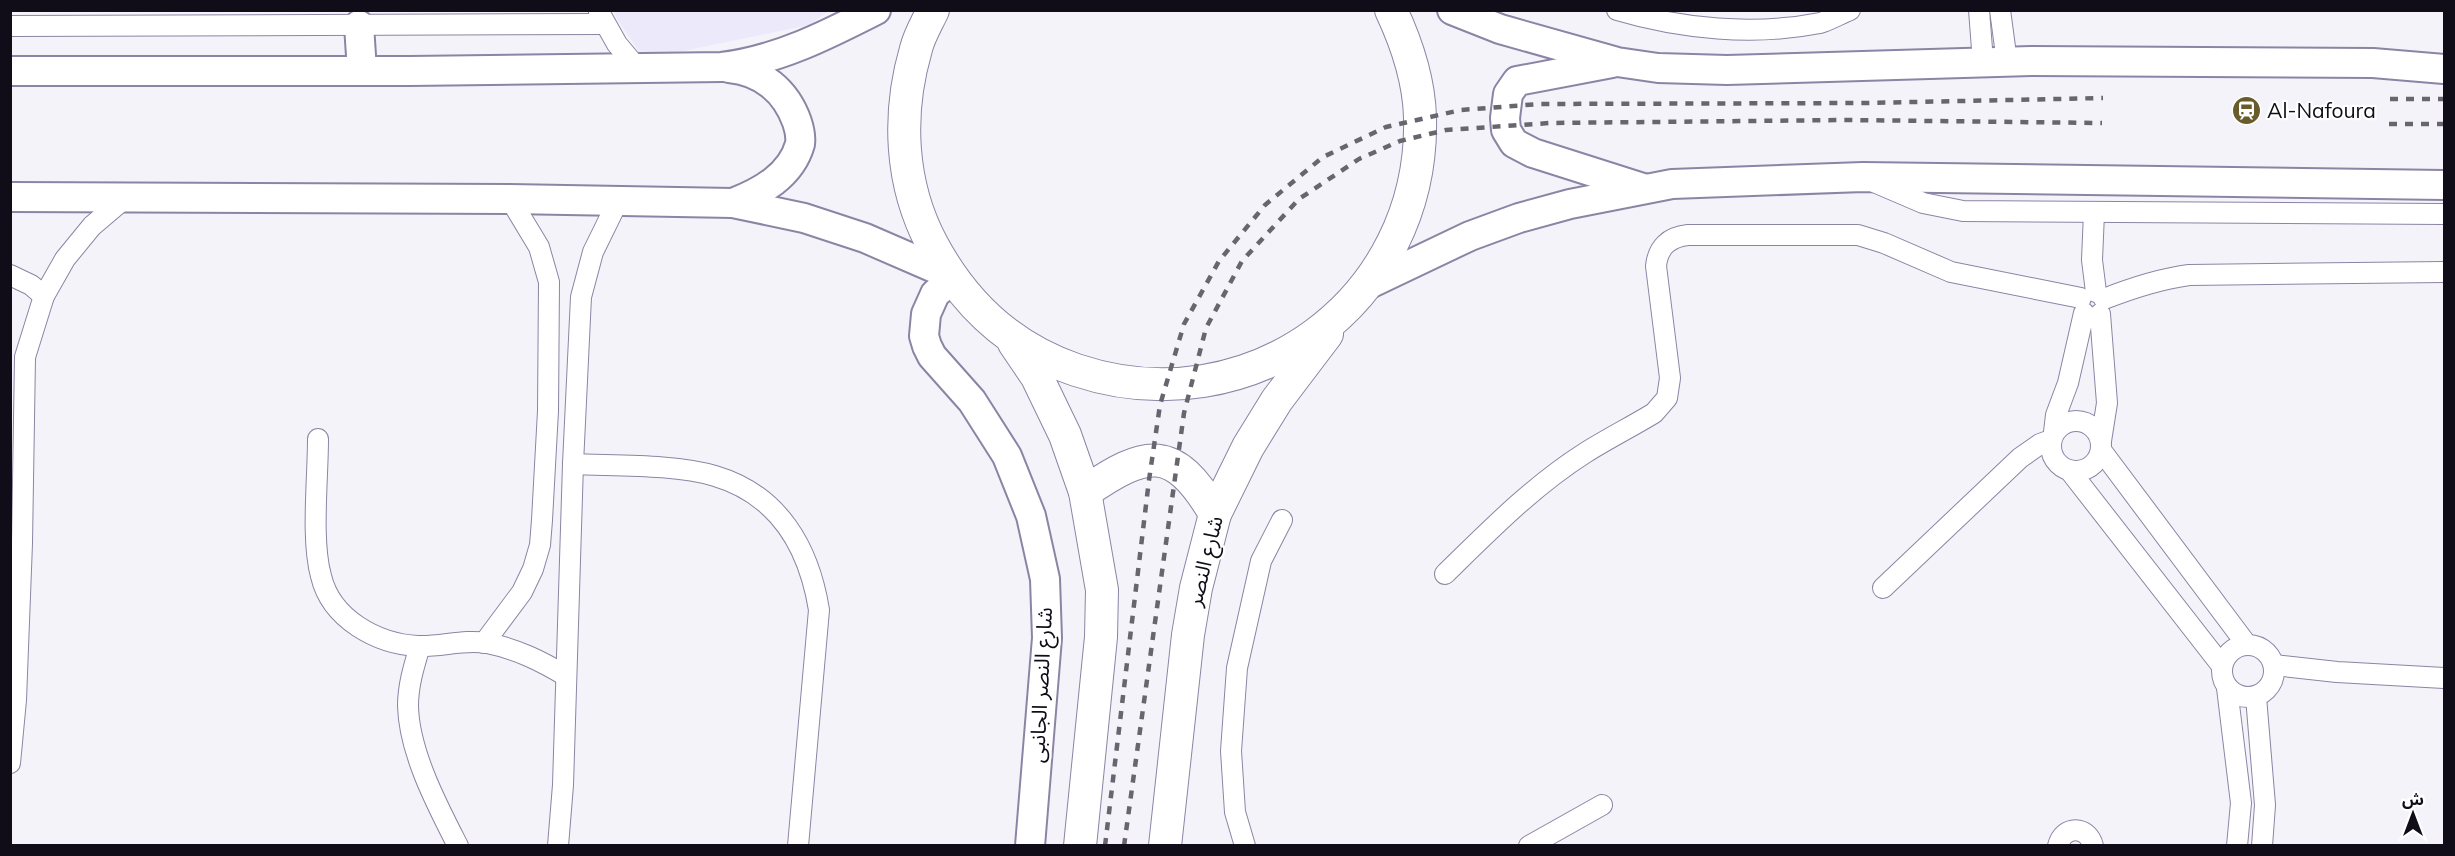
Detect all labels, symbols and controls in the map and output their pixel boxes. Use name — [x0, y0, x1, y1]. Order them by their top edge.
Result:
station icon: Al-Nafoura — [2230, 95, 2262, 127]
place label: Al-Nafoura — [2267, 97, 2376, 123]
street label: شارع النصر — [1180, 513, 1231, 610]
street label: شارع النصر الجانبى — [1023, 606, 1060, 764]
north arrow — [2383, 784, 2443, 844]
text: ش — [2402, 789, 2424, 809]

